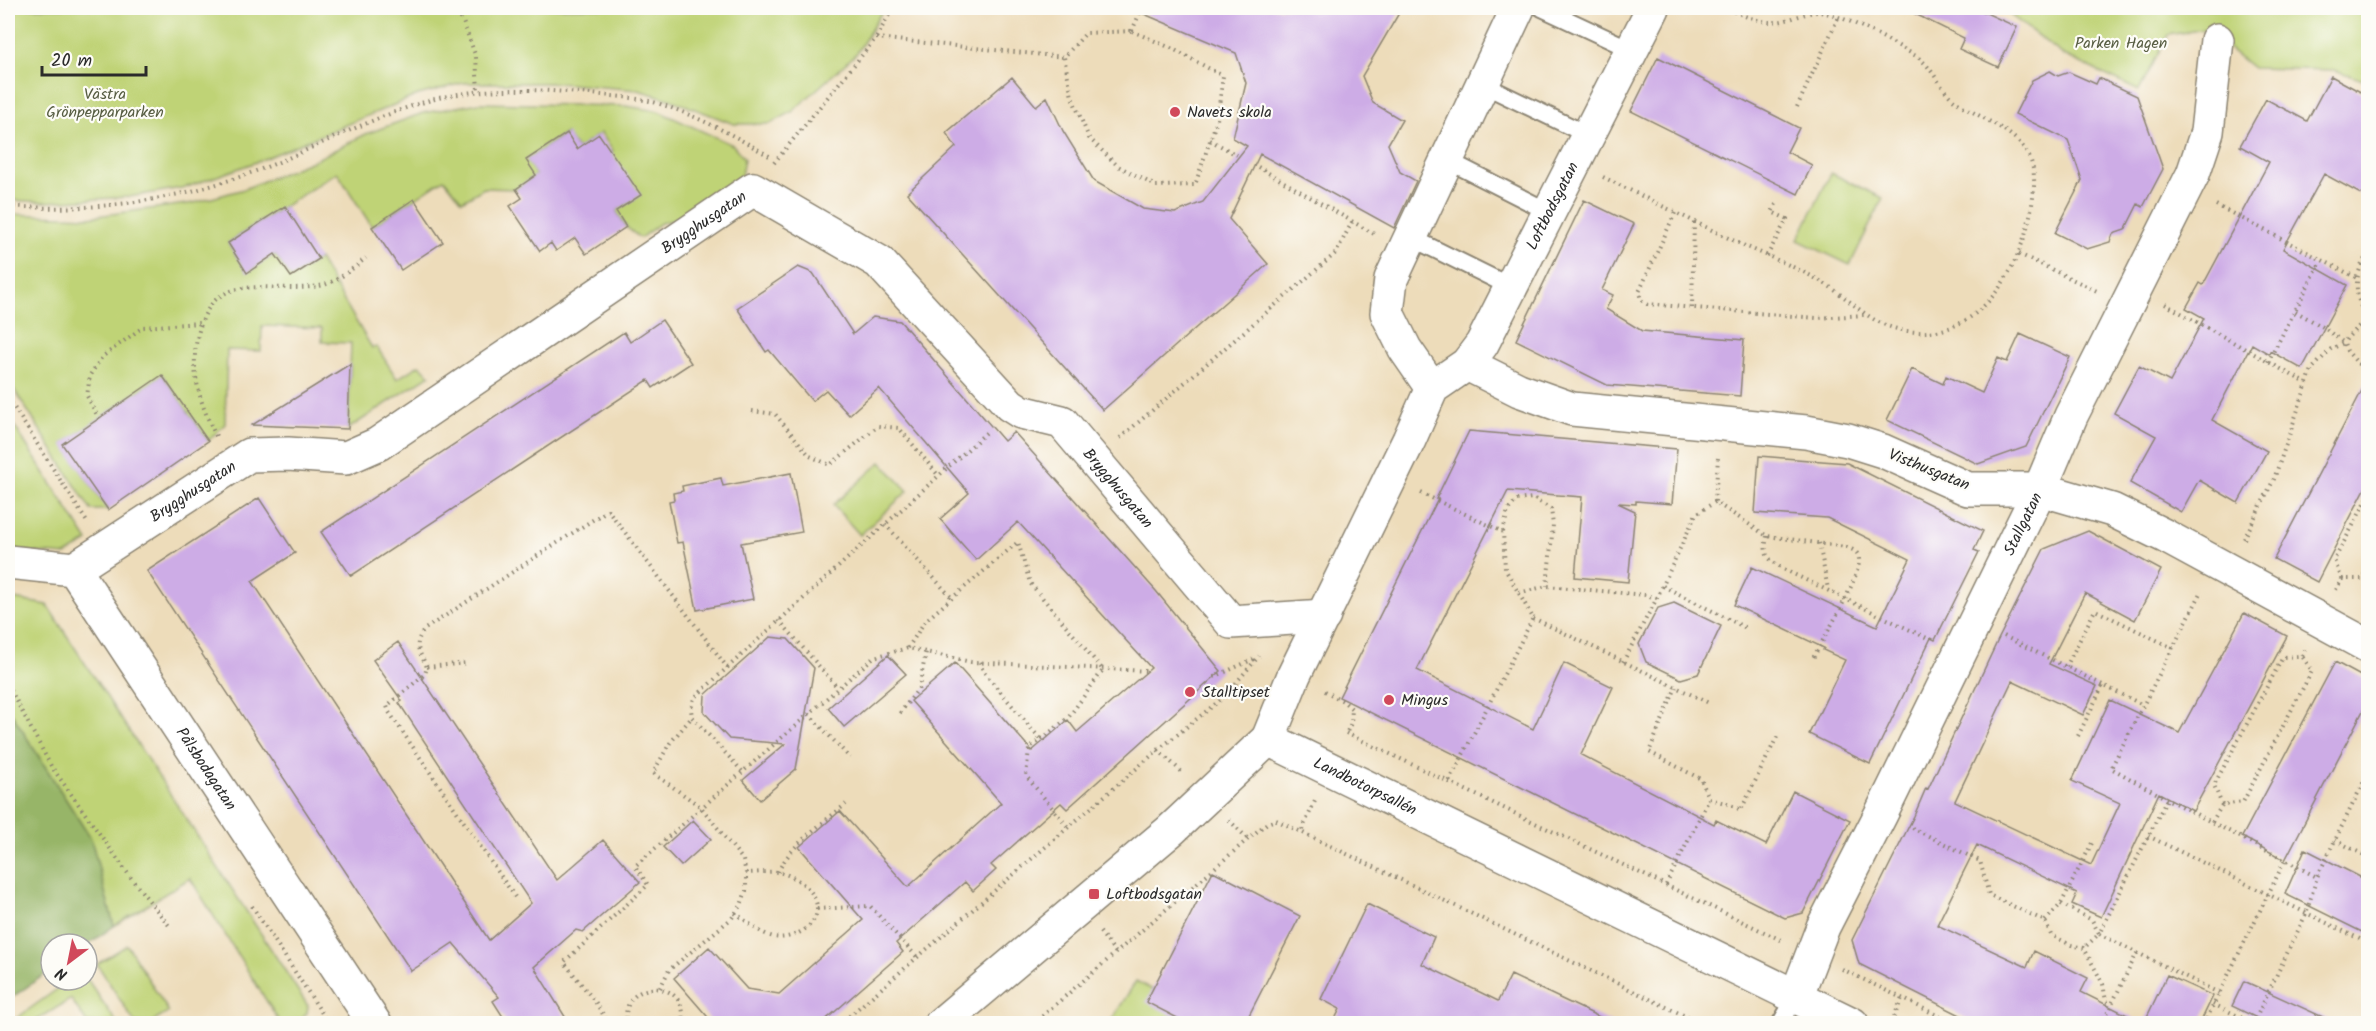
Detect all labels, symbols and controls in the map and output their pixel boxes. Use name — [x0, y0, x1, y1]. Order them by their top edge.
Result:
park label: Parken Hagen — [2075, 31, 2167, 56]
scale bar — [42, 39, 146, 77]
text: 20 m — [51, 47, 92, 76]
park label: Västra Grönpepparparken — [46, 82, 164, 125]
place label: Navets skola — [1187, 100, 1272, 125]
marker: Navets skola — [1168, 105, 1182, 119]
street label: Loftbodsgatan — [1519, 157, 1585, 254]
street label: Brygghusgatan — [656, 184, 752, 261]
street label: Visthusgatan — [1885, 442, 1973, 498]
street label: Brygghusgatan — [1077, 443, 1159, 534]
street label: Brygghusgatan — [145, 454, 241, 529]
street label: Stallgatan — [1997, 488, 2049, 560]
place label: Stalltipset — [1202, 680, 1271, 705]
marker: Stalltipset — [1183, 685, 1197, 699]
place label: Mingus — [1401, 688, 1448, 713]
marker: Mingus — [1382, 693, 1396, 707]
street label: Pålsbodagatan — [169, 722, 243, 816]
street label: Landbotorpsallén — [1309, 750, 1421, 822]
place label: Loftbodsgatan — [1106, 882, 1202, 907]
marker: Loftbodsgatan — [1087, 887, 1101, 901]
north arrow — [39, 932, 99, 992]
text: N — [51, 960, 73, 987]

